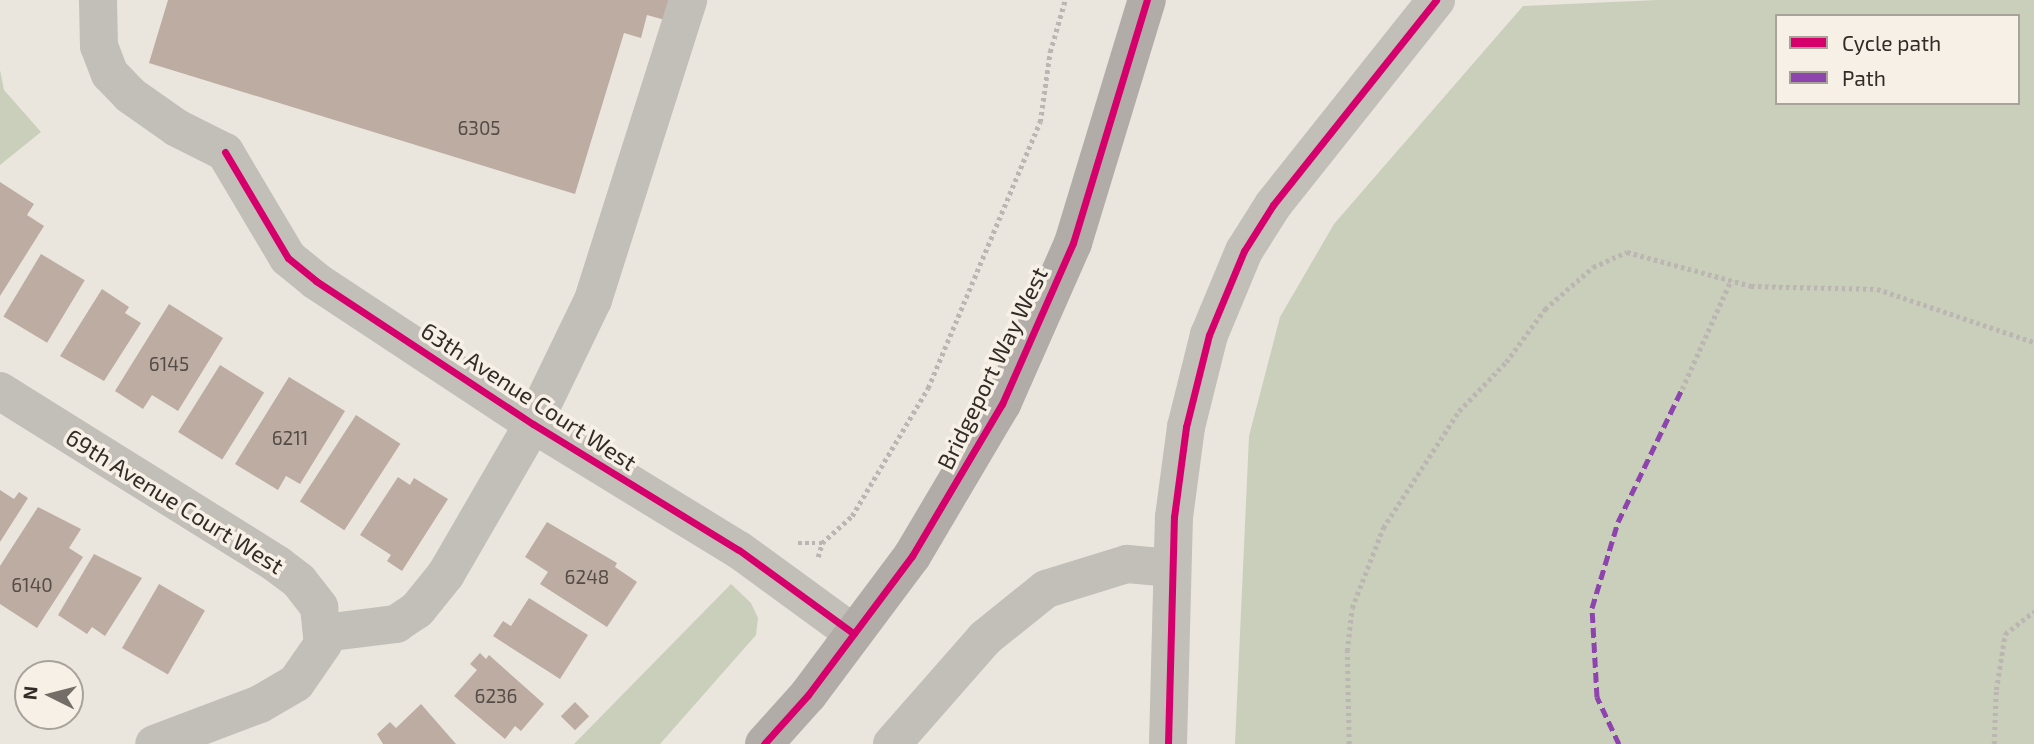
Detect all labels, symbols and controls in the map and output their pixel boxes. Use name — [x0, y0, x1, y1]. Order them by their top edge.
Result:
legend — [1775, 14, 2020, 105]
text: Cycle path — [1842, 30, 1941, 55]
text: Path — [1842, 65, 1886, 90]
house number: 6305 — [457, 117, 501, 139]
street label: Bridgeport Way West — [931, 262, 1053, 474]
street label: 63th Avenue Court West — [416, 316, 642, 476]
house number: 6145 — [149, 353, 189, 375]
street label: 69th Avenue Court West — [61, 422, 289, 580]
house number: 6211 — [272, 427, 308, 449]
house number: 6248 — [565, 566, 609, 588]
house number: 6140 — [11, 574, 53, 596]
north arrow — [14, 660, 84, 730]
text: N — [17, 685, 42, 701]
house number: 6236 — [475, 685, 517, 707]

